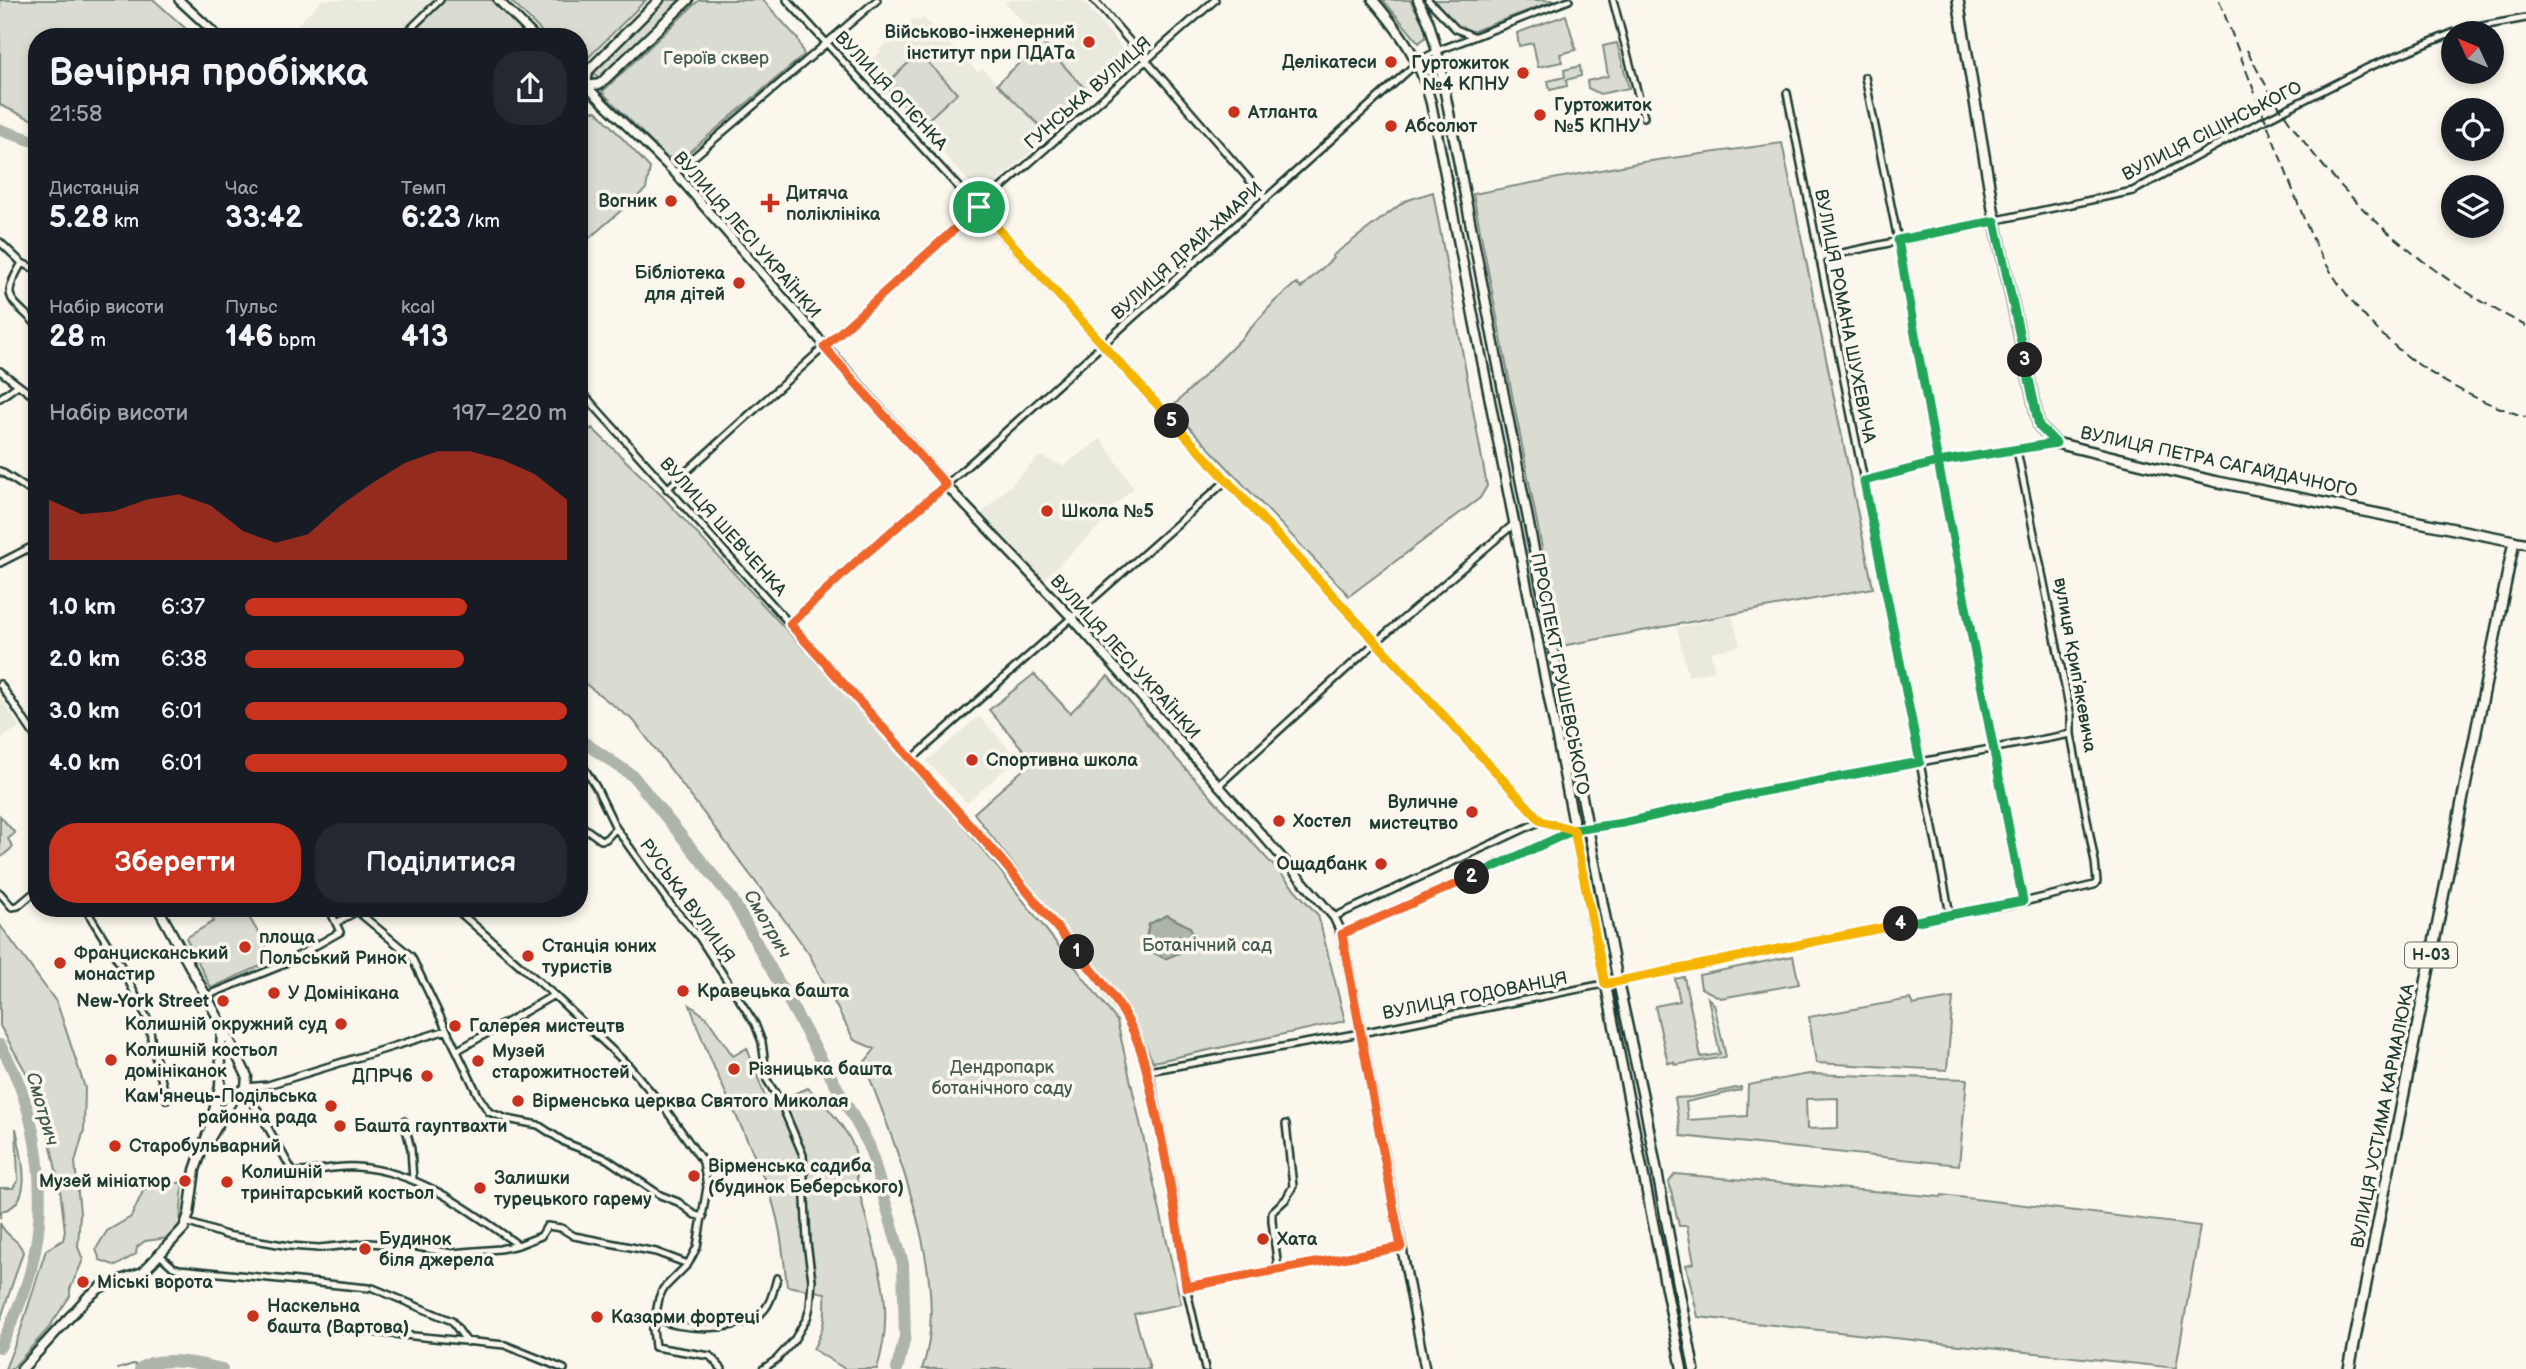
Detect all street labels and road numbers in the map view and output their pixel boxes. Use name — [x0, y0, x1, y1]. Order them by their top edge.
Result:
street label: ВУЛИЦЯ ОГІЄНКА — [830, 27, 952, 155]
street label: ГУНСЬКА ВУЛИЦЯ — [1020, 32, 1156, 154]
street label: ВУЛИЦЯ СІЦІНСЬКОГО — [2119, 76, 2305, 186]
street label: ВУЛИЦЯ ЛЕСІ УКРАЇНКИ — [669, 147, 826, 323]
street label: ВУЛИЦЯ ДРАЙ-ХМАРИ — [1107, 178, 1267, 324]
street label: ВУЛИЦЯ РОМАНА ШУХЕВИЧА — [1810, 187, 1880, 445]
street label: ВУЛИЦЯ ПЕТРА САГАЙДАЧНОГО — [2078, 422, 2360, 502]
street label: ВУЛИЦЯ ШЕВЧЕНКА — [655, 453, 791, 601]
street label: ПРОСПЕКТ ГРУШЕВСЬКОГО — [1526, 551, 1594, 797]
street label: ВУЛИЦЯ ЛЕСІ УКРАЇНКИ — [1046, 570, 1205, 743]
street label: вулиця Крипʼякевича — [2049, 576, 2101, 754]
street label: РУСЬКА ВУЛИЦЯ — [635, 835, 739, 967]
road number: Н-03 — [2405, 942, 2457, 967]
street label: ВУЛИЦЯ ГОДОВАНЦЯ — [1381, 968, 1569, 1024]
street label: ВУЛИЦЯ УСТИМА КАРМАЛЮКА — [2347, 982, 2419, 1250]

